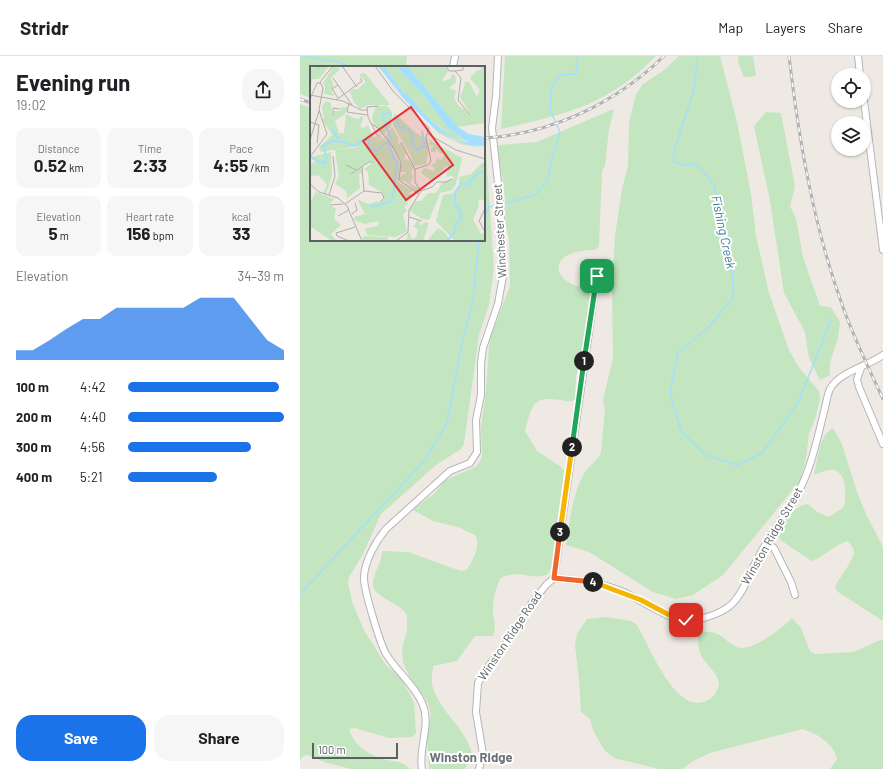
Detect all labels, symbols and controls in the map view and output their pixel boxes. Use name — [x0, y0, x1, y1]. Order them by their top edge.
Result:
text: Stridr — [20, 16, 69, 39]
text: Map — [718, 19, 743, 36]
text: Layers — [765, 19, 806, 36]
text: Share — [828, 19, 863, 36]
inset map — [310, 66, 485, 241]
map controls — [831, 68, 871, 156]
button: locate — [831, 68, 871, 108]
text: Evening run — [16, 69, 130, 95]
button: share — [242, 69, 284, 111]
text: 19:02 — [16, 97, 46, 113]
button: layers — [831, 116, 871, 156]
text: Distance — [38, 142, 80, 155]
text: Time — [138, 142, 162, 155]
text: Pace — [230, 142, 253, 155]
text: 0.52 — [34, 155, 67, 175]
text: 2:33 — [133, 155, 167, 175]
text: 4:55 — [213, 155, 248, 175]
text: km — [67, 161, 84, 174]
text: /km — [248, 161, 269, 174]
street label: Winchester Street — [490, 183, 508, 279]
water label: Fishing Creek — [708, 194, 740, 271]
text: Elevation — [37, 210, 81, 223]
text: Heart rate — [126, 210, 174, 223]
text: kcal — [232, 210, 251, 223]
text: 5 — [48, 223, 58, 243]
text: 156 — [126, 223, 150, 243]
text: 33 — [232, 223, 251, 243]
text: m — [58, 229, 69, 242]
text: bpm — [150, 229, 174, 242]
pin — [580, 259, 614, 293]
icon: arrive — [586, 265, 608, 287]
text: Elevation — [16, 268, 68, 284]
text: 34–39 m — [237, 268, 284, 284]
pin: 1 — [574, 351, 594, 371]
text: 1 — [582, 354, 586, 367]
text: 100 m — [16, 379, 49, 395]
text: 4:42 — [80, 379, 106, 395]
text: 200 m — [16, 409, 52, 425]
text: 4:40 — [80, 409, 106, 425]
pin: 2 — [562, 437, 582, 457]
text: 300 m — [16, 439, 51, 455]
text: 4:56 — [80, 439, 105, 455]
text: 2 — [569, 440, 575, 453]
text: 400 m — [16, 469, 52, 485]
text: 5:21 — [80, 469, 102, 485]
street label: Winston Ridge Street — [737, 484, 805, 587]
pin: 3 — [550, 522, 570, 542]
text: 3 — [557, 525, 563, 538]
pin: 4 — [583, 572, 603, 592]
text: 4 — [590, 575, 596, 588]
street label: Winston Ridge Road — [474, 588, 544, 683]
pin — [669, 603, 703, 637]
icon: check — [675, 609, 697, 631]
button: Save — [16, 715, 146, 761]
button: Share — [154, 715, 284, 761]
scale bar — [312, 741, 398, 760]
text: 100 m — [318, 743, 346, 756]
district label: Winston Ridge — [429, 749, 513, 765]

